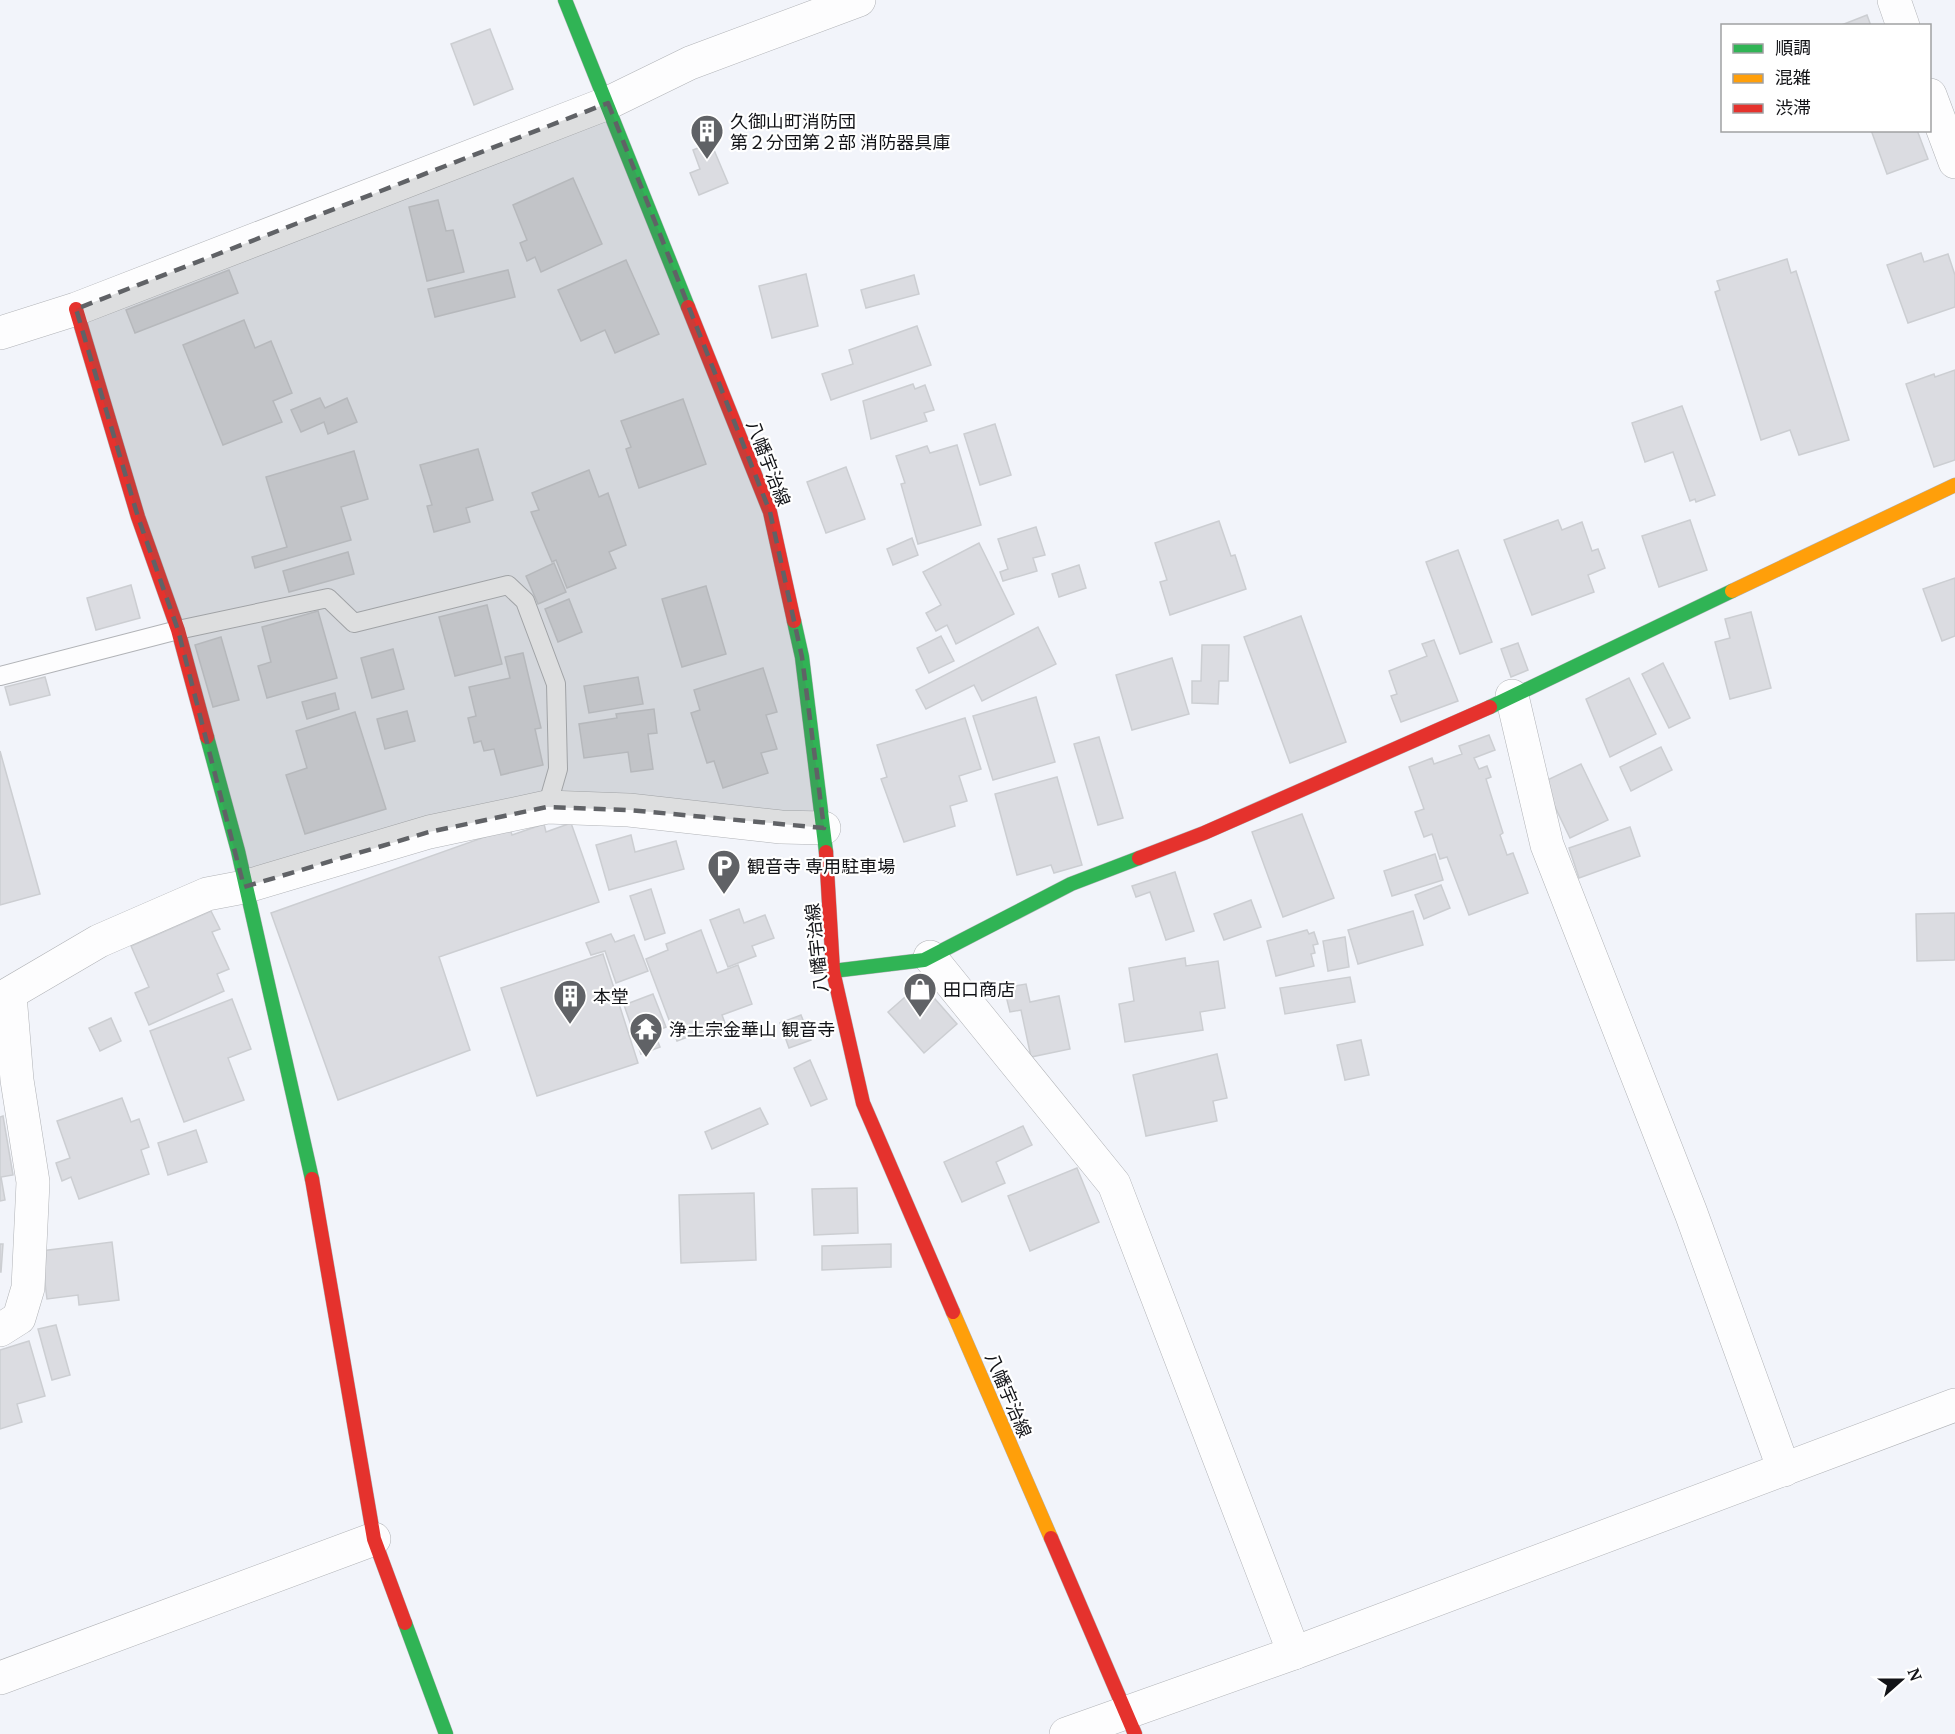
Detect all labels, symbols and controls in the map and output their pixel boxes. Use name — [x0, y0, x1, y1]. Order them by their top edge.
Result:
legend — [1721, 24, 1931, 132]
text: 順調 — [1775, 35, 1811, 59]
text: 混雑 — [1775, 65, 1811, 89]
text: 渋滞 — [1775, 95, 1811, 119]
place label: 久御山町消防団 第２分団第２部 消防器具庫 — [730, 109, 950, 154]
building icon: 久御山町消防団 第２分団第２部 消防器具庫 — [689, 113, 725, 160]
street label: 八幡宇治線 — [742, 417, 796, 509]
parking icon: 観音寺 専用駐車場 — [706, 848, 742, 895]
place label: 観音寺 専用駐車場 — [747, 854, 895, 878]
street label: 八幡宇治線 — [799, 902, 833, 994]
shop icon: 田口商店 — [902, 971, 938, 1018]
place label: 田口商店 — [943, 977, 1015, 1001]
building icon: 本堂 — [552, 978, 588, 1025]
place label: 本堂 — [593, 984, 629, 1008]
temple icon: 浄土宗金華山 観音寺 — [628, 1011, 664, 1058]
place label: 浄土宗金華山 観音寺 — [669, 1017, 835, 1041]
street label: 八幡宇治線 — [980, 1349, 1038, 1441]
north arrow — [1871, 1650, 1931, 1710]
text: N — [1903, 1665, 1927, 1684]

